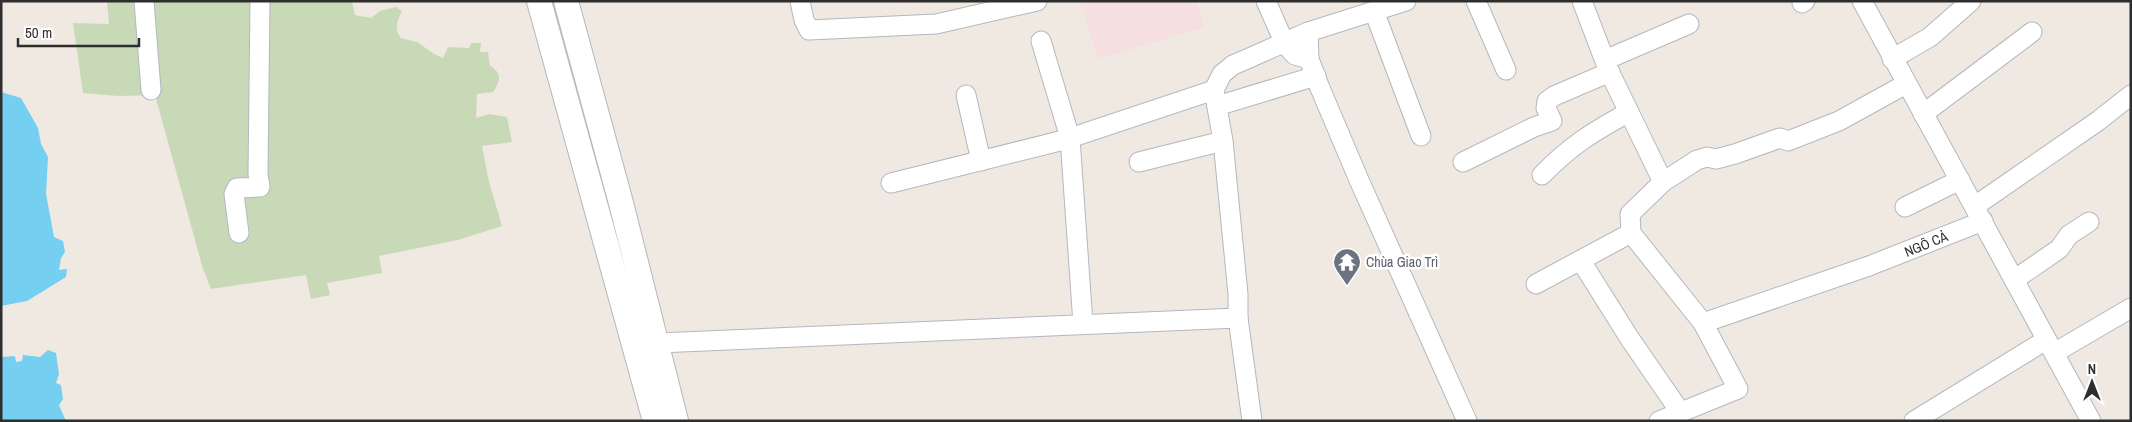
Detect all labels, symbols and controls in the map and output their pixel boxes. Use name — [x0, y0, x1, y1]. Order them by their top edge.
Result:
scale bar — [18, 15, 139, 47]
text: 50 m — [25, 22, 52, 43]
street label: NGÕ CẢ — [1902, 227, 1951, 261]
temple icon: Chùa Giao Trì — [1332, 247, 1362, 286]
place label: Chùa Giao Trì — [1366, 253, 1438, 271]
north arrow — [2067, 357, 2117, 407]
text: N — [2088, 360, 2096, 378]

